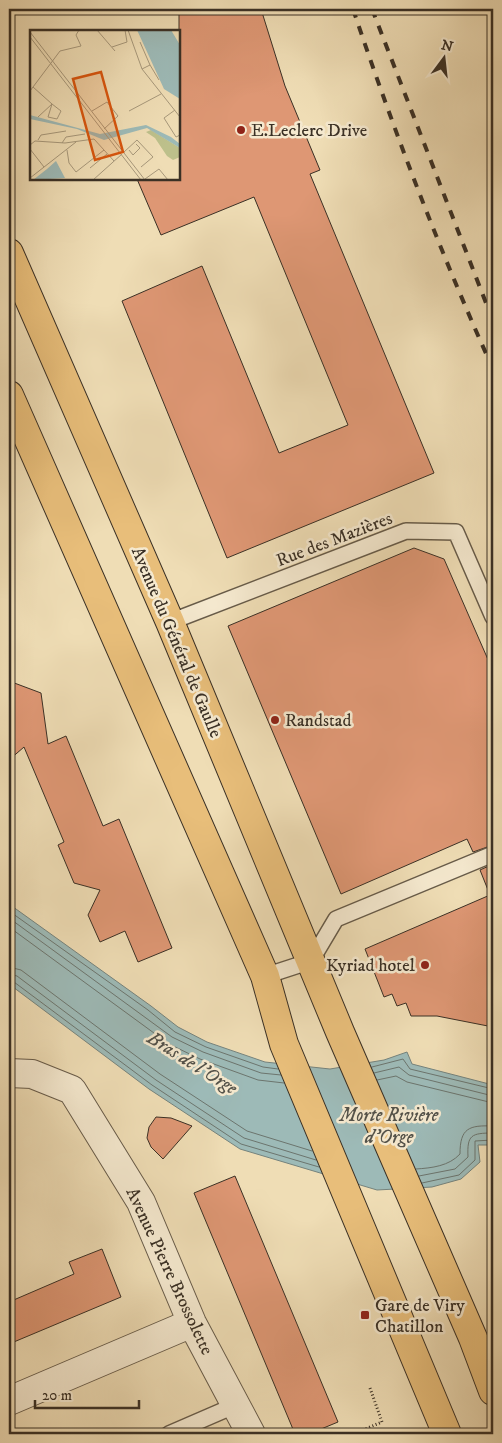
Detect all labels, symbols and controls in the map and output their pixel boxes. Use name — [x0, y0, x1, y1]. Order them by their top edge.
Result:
inset map — [30, 30, 180, 180]
north arrow — [420, 32, 470, 82]
text: N — [439, 36, 455, 57]
place label: E.Leclerc Drive — [251, 120, 367, 142]
marker: E.Leclerc Drive — [235, 124, 247, 136]
street label: Rue des Mazières — [273, 508, 395, 572]
street label: Avenue du Général de Gaulle — [126, 544, 226, 741]
place label: Randstad — [285, 710, 351, 732]
marker: Randstad — [269, 714, 281, 726]
place label: Kyriad hotel — [326, 955, 416, 977]
marker: Kyriad hotel — [419, 959, 431, 971]
water label: Bras de l'Orge — [142, 1026, 242, 1100]
water label: Morte Rivière d'Orge — [338, 1104, 439, 1149]
street label: Avenue Pierre Brossolette — [121, 1184, 218, 1359]
place label: Gare de Viry Chatillon — [375, 1295, 465, 1338]
marker: Gare de Viry Chatillon — [359, 1309, 371, 1321]
scale bar — [35, 1378, 139, 1410]
text: 20 m — [42, 1386, 72, 1405]

